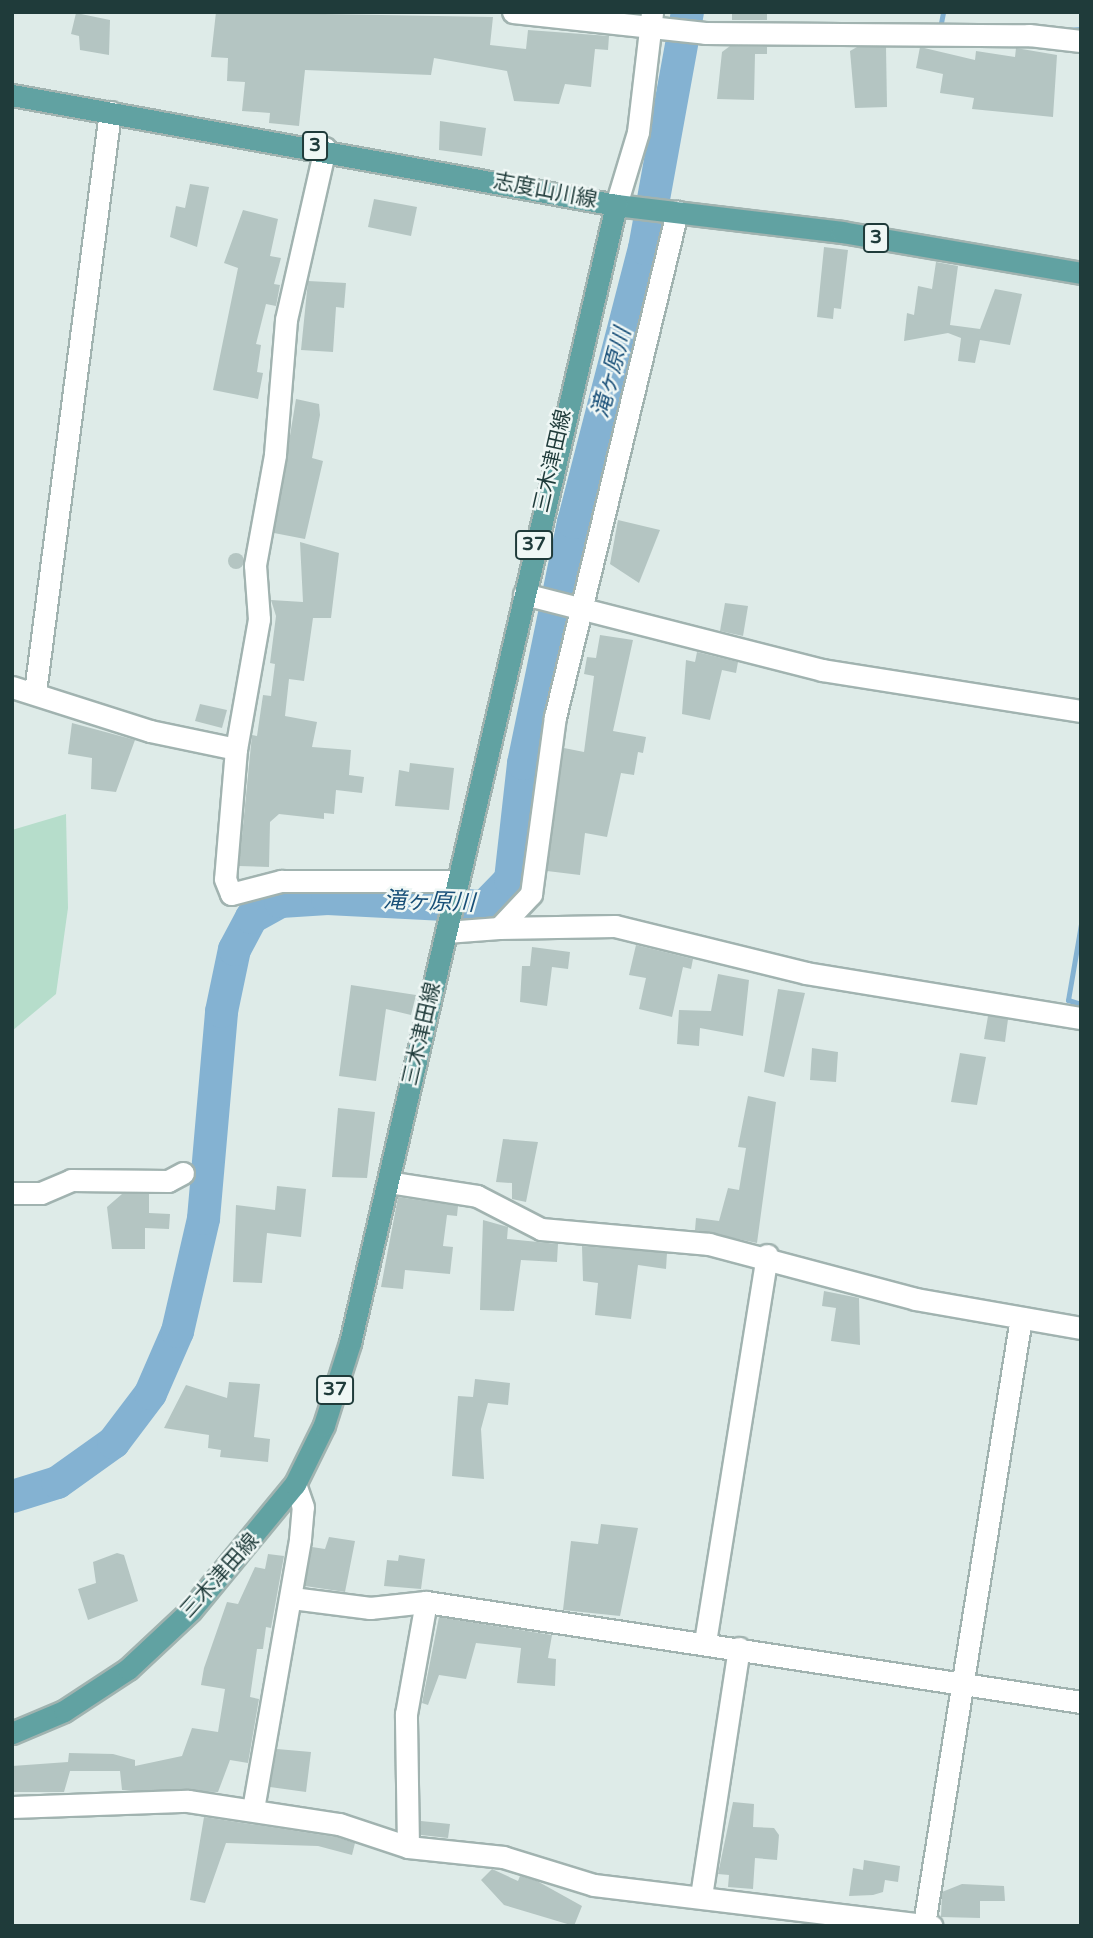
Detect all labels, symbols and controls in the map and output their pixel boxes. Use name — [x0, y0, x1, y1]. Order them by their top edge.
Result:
road number: 3 — [301, 130, 329, 162]
street label: 志度山川線 — [491, 169, 599, 213]
road number: 3 — [862, 222, 890, 254]
water label: 滝ヶ原川 — [587, 325, 637, 421]
street label: 三木津田線 — [529, 407, 577, 515]
road number: 37 — [515, 530, 553, 560]
water label: 滝ヶ原川 — [383, 887, 475, 917]
street label: 三木津田線 — [398, 980, 446, 1088]
road number: 37 — [316, 1374, 354, 1406]
street label: 三木津田線 — [176, 1529, 264, 1623]

